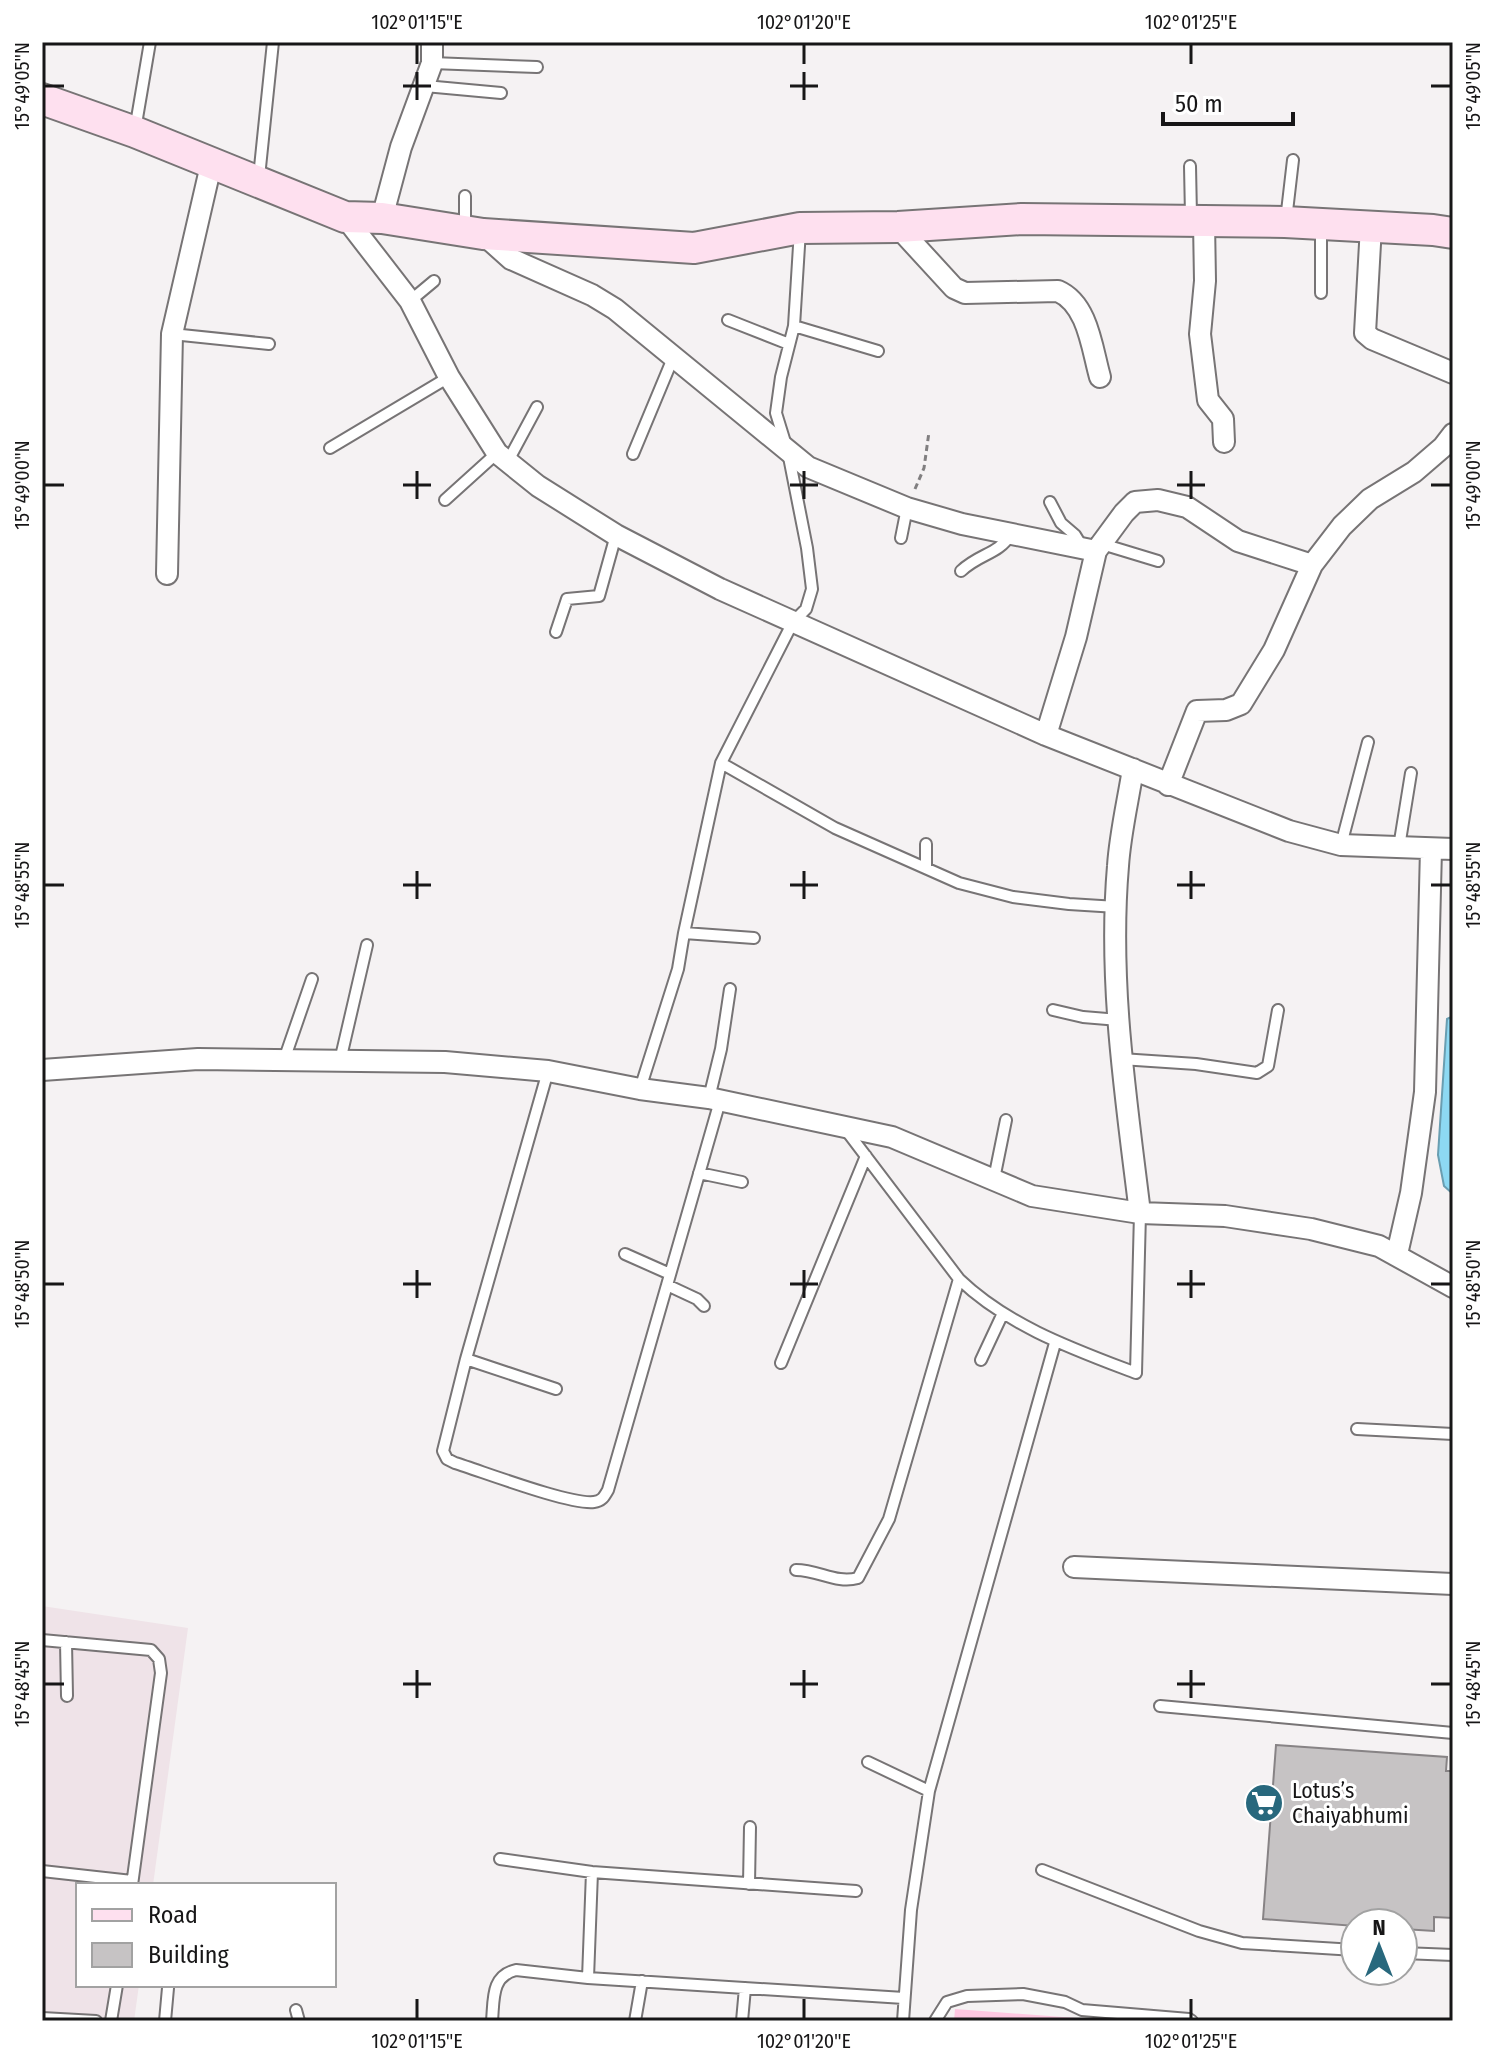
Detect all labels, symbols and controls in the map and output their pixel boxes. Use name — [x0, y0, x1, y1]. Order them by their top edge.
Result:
text: 102°01'15"E — [371, 10, 463, 34]
text: 102°01'20"E — [757, 10, 851, 34]
text: 102°01'25"E — [1145, 10, 1237, 34]
text: 15°49'05"N — [10, 42, 34, 130]
text: 15°49'05"N — [1461, 42, 1485, 130]
scale bar — [1163, 76, 1293, 126]
text: 50 m — [1175, 90, 1223, 118]
text: 15°49'00"N — [10, 440, 34, 530]
text: 15°49'00"N — [1461, 440, 1485, 530]
text: 15°48'55"N — [10, 842, 34, 928]
text: 15°48'55"N — [1461, 842, 1485, 928]
text: 15°48'50"N — [10, 1240, 34, 1328]
text: 15°48'50"N — [1461, 1240, 1485, 1328]
text: 15°48'45"N — [10, 1641, 34, 1727]
text: 15°48'45"N — [1461, 1641, 1485, 1727]
place label: Lotus’s Chaiyabhumi — [1292, 1777, 1408, 1829]
supermarket icon: Lotus’s Chaiyabhumi — [1243, 1782, 1285, 1824]
legend — [76, 1883, 336, 1987]
text: Road — [148, 1901, 198, 1929]
north arrow — [1339, 1907, 1419, 1987]
text: N — [1372, 1914, 1386, 1941]
text: Building — [148, 1941, 230, 1969]
text: 102°01'15"E — [371, 2029, 463, 2053]
text: 102°01'20"E — [757, 2029, 851, 2053]
text: 102°01'25"E — [1145, 2029, 1237, 2053]

